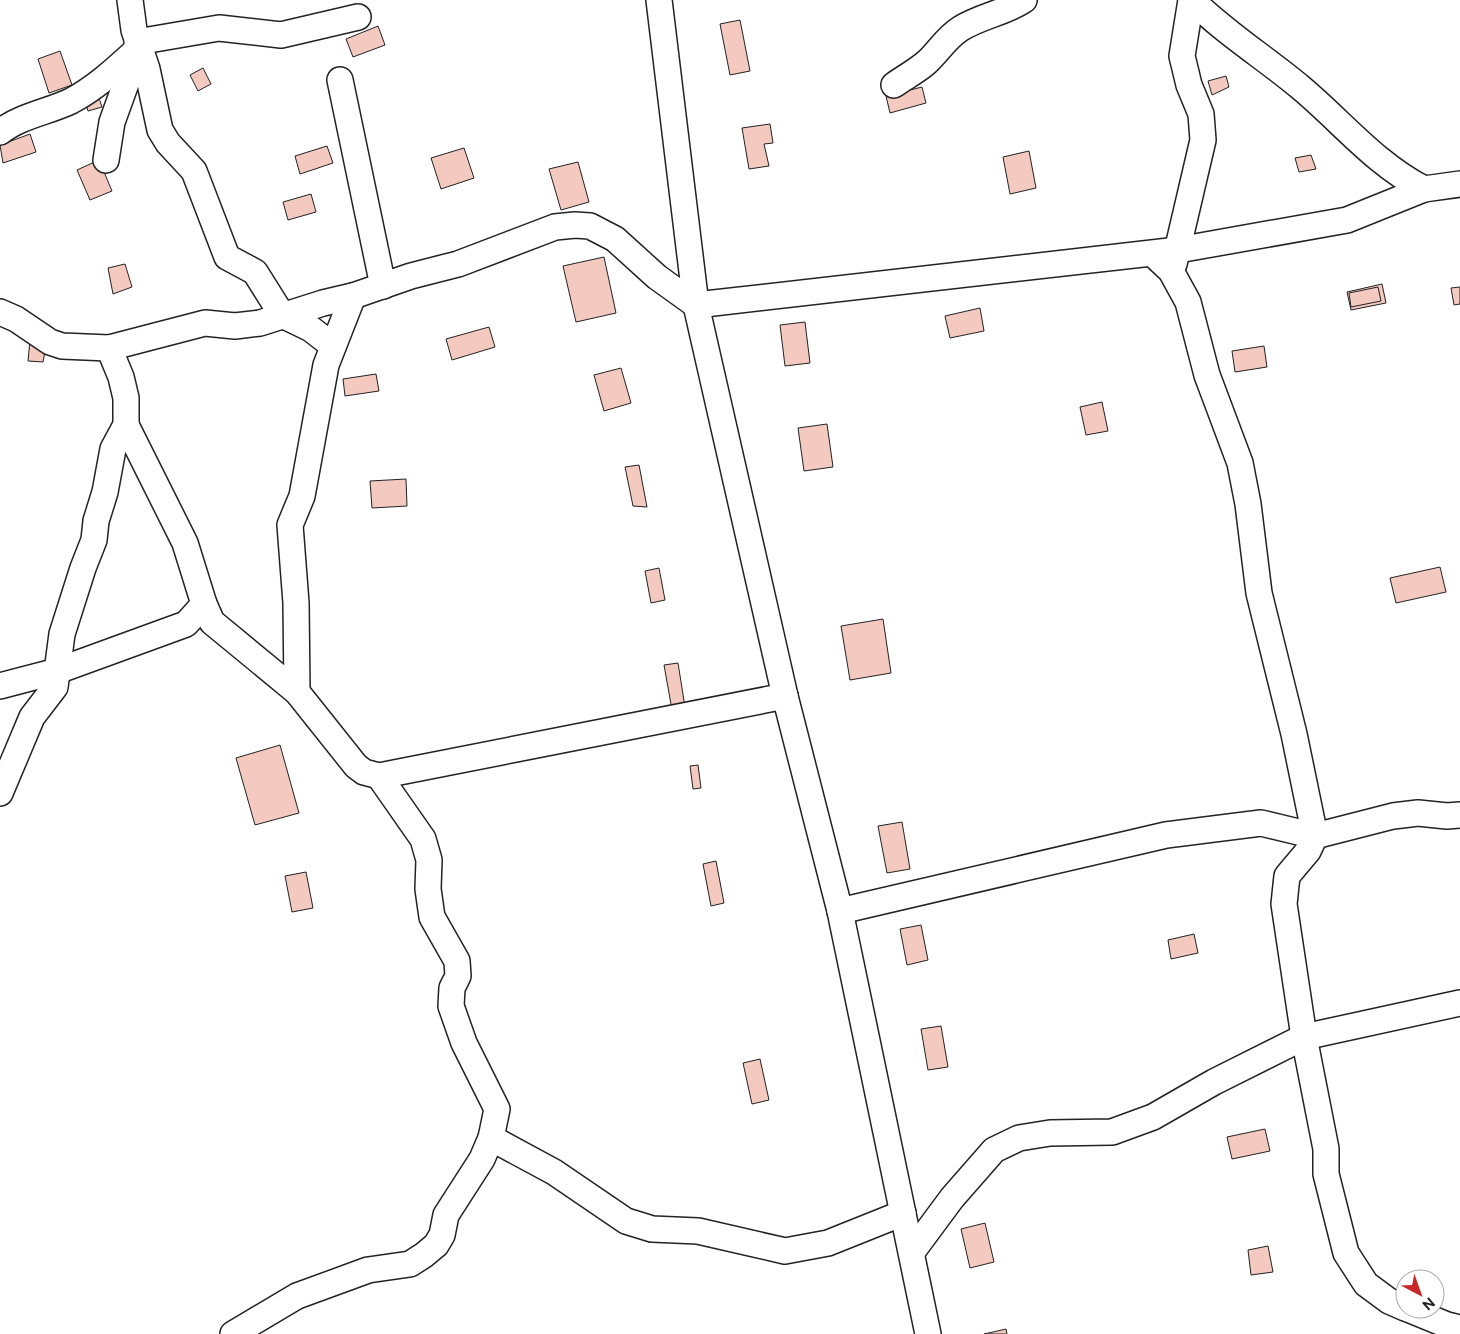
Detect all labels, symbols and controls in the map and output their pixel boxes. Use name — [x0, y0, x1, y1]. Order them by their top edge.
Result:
north arrow — [1395, 1269, 1445, 1319]
text: N — [1419, 1294, 1438, 1313]

